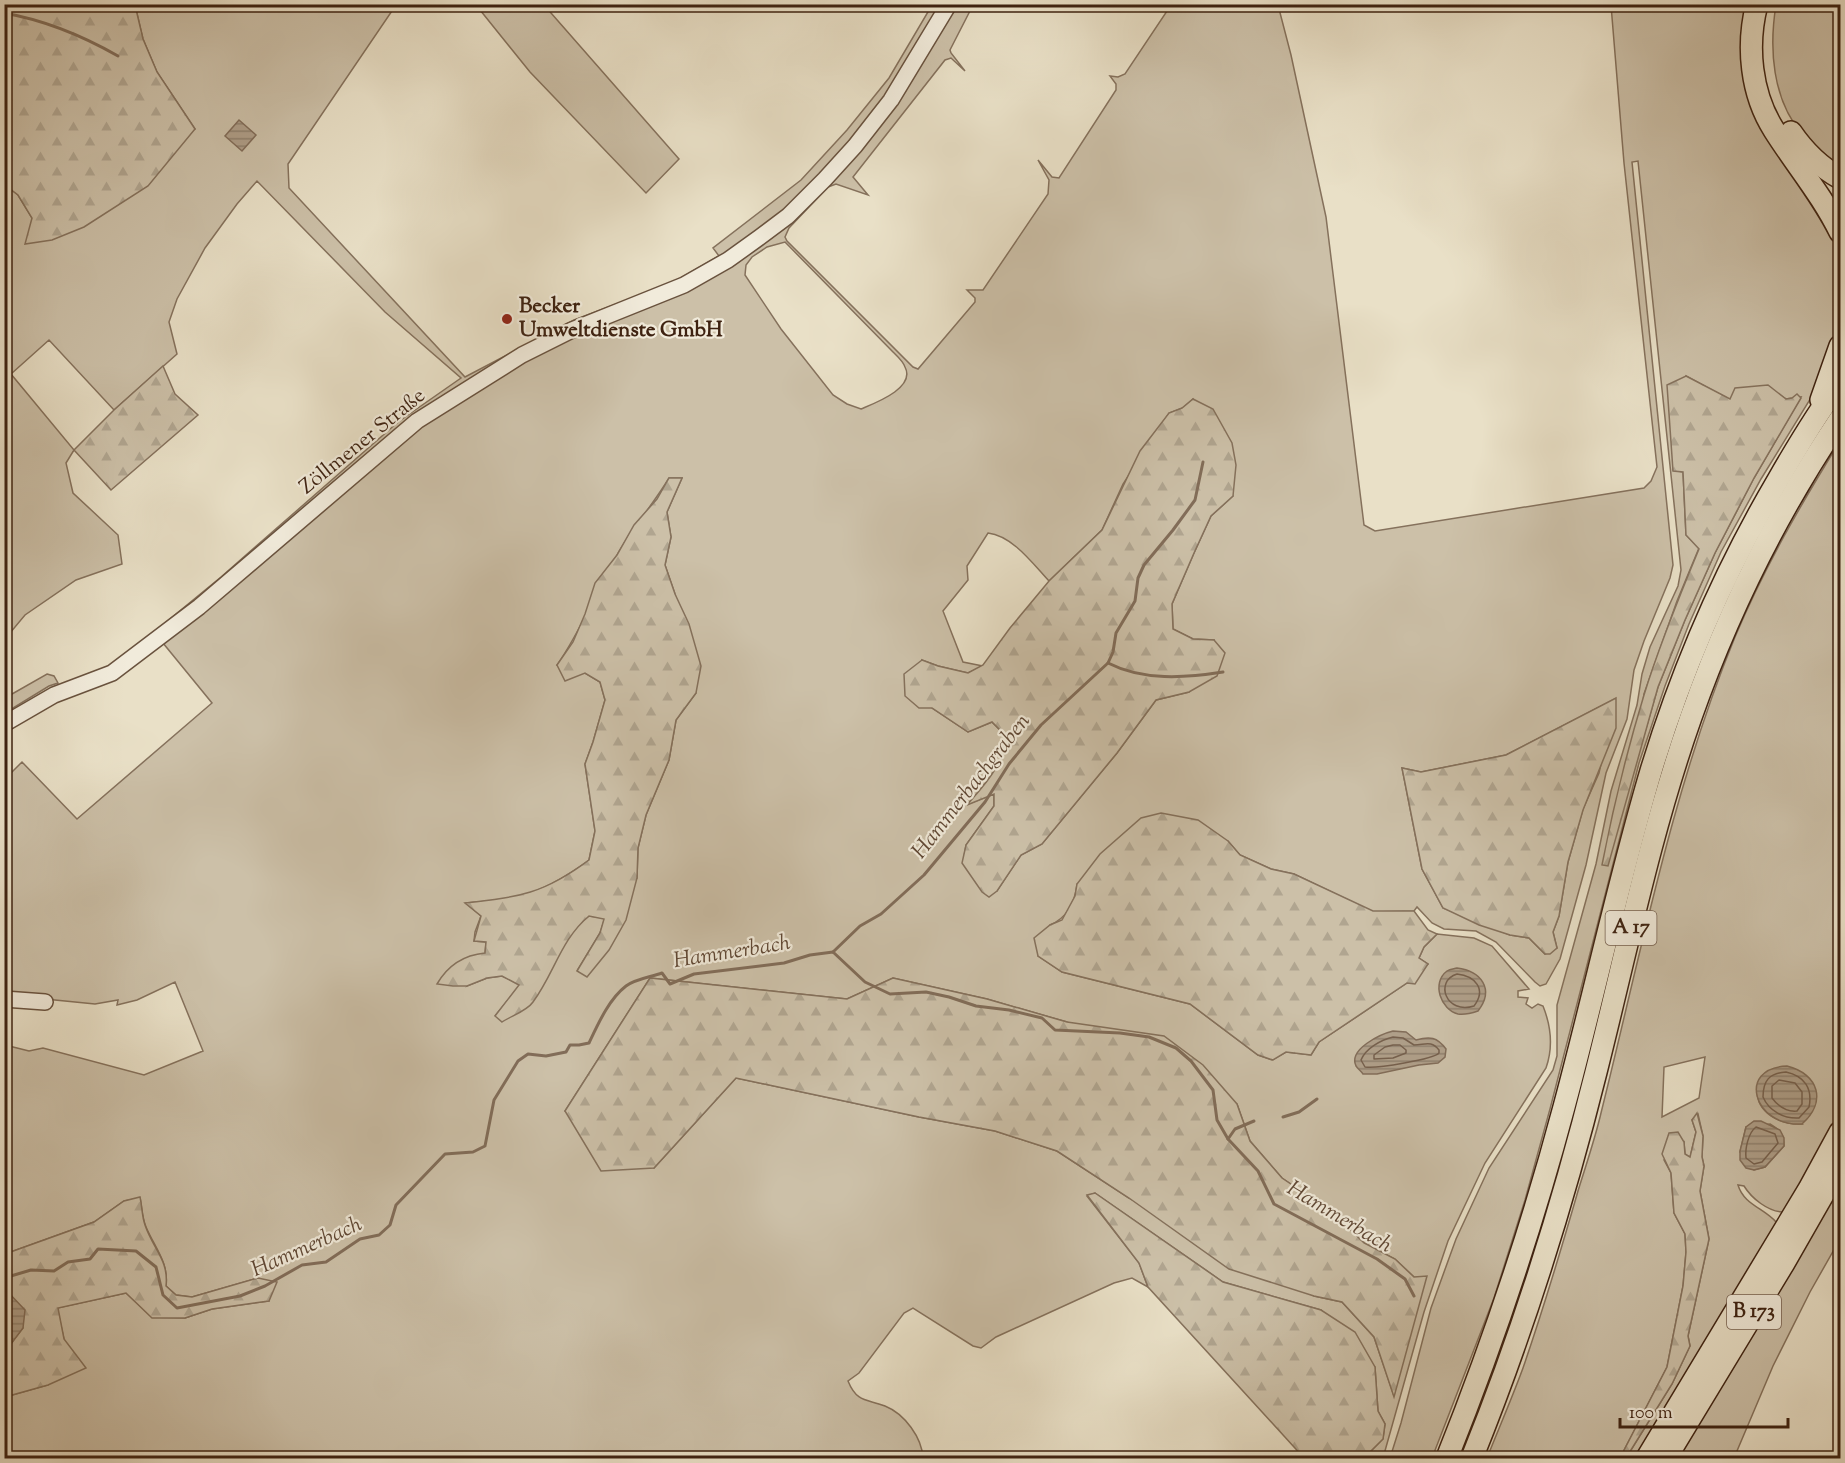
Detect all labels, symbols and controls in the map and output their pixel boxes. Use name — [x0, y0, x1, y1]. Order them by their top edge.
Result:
place label: Becker Umweltdienste GmbH — [519, 292, 723, 346]
marker: Becker Umweltdienste GmbH — [500, 312, 514, 326]
street label: Zöllmener Straße — [294, 382, 432, 502]
water label: Hammerbachgraben — [905, 707, 1039, 866]
road number: A 17 — [1606, 911, 1656, 945]
water label: Hammerbach — [671, 928, 793, 978]
water label: Hammerbach — [1280, 1174, 1398, 1262]
water label: Hammerbach — [247, 1209, 368, 1287]
road number: B 173 — [1727, 1295, 1781, 1329]
scale bar — [1620, 1391, 1788, 1429]
text: 100 m — [1629, 1401, 1673, 1427]

